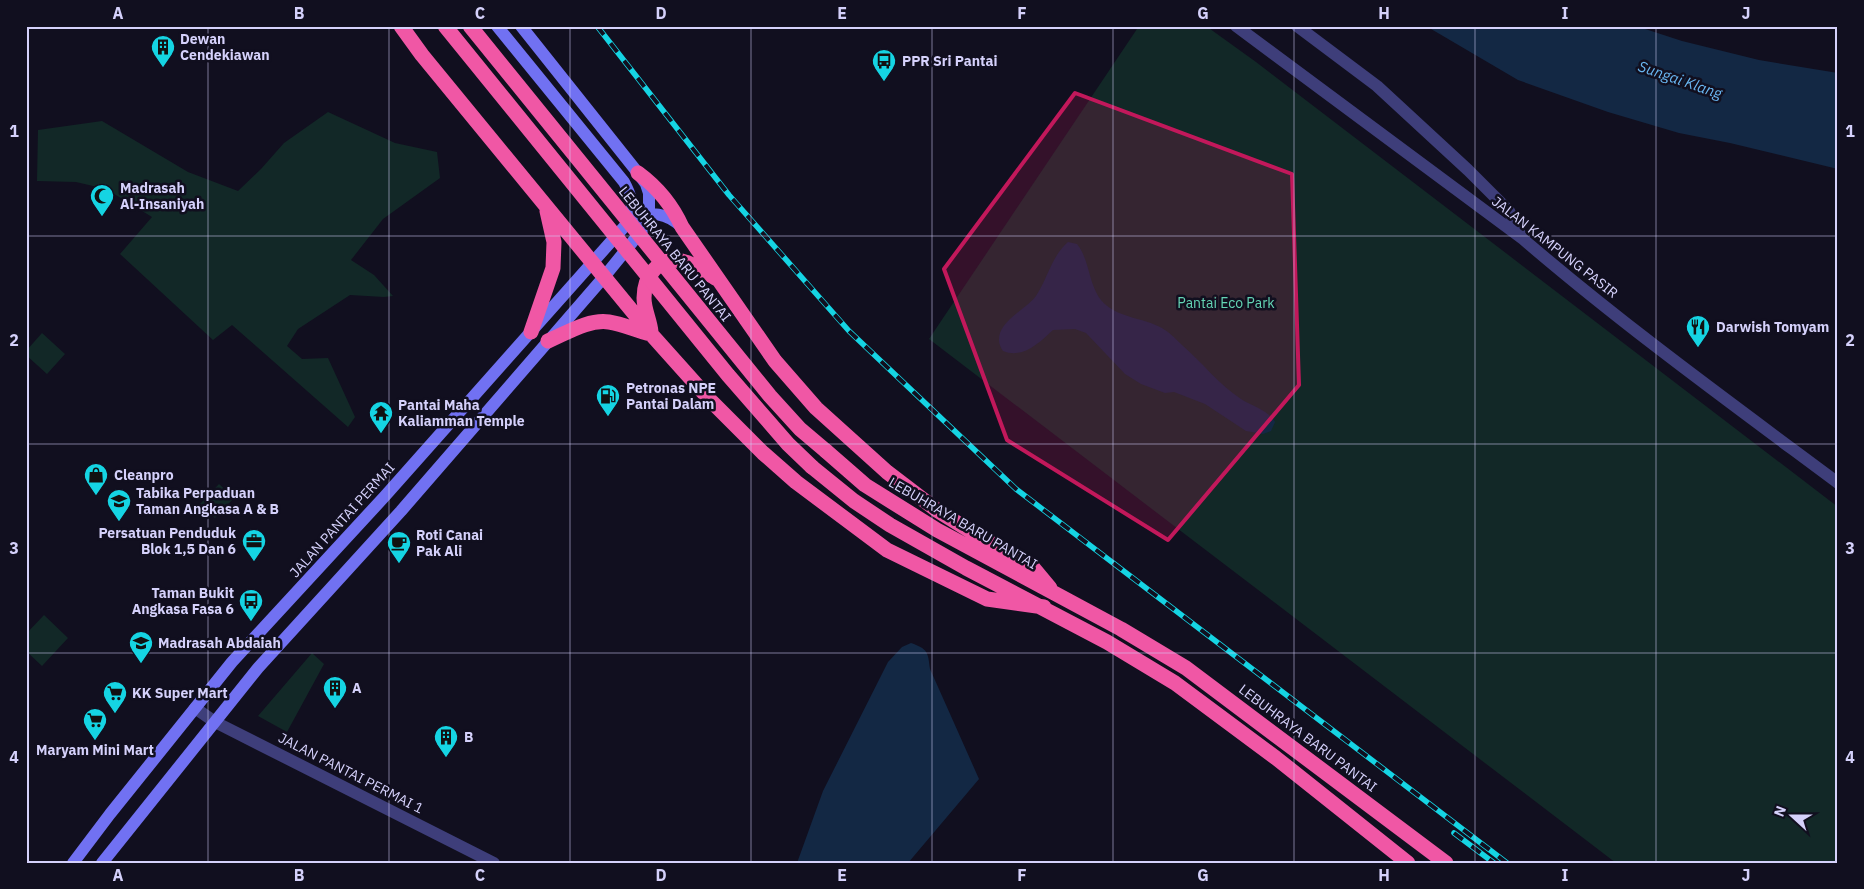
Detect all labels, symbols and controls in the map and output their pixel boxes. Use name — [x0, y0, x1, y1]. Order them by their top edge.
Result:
text: A — [113, 3, 124, 23]
text: B — [294, 3, 305, 23]
text: C — [475, 3, 485, 23]
text: D — [655, 3, 667, 23]
text: E — [837, 3, 847, 23]
text: F — [1017, 3, 1027, 23]
text: G — [1197, 3, 1209, 23]
text: H — [1378, 3, 1390, 23]
text: I — [1562, 3, 1569, 23]
text: J — [1742, 3, 1750, 23]
place label: Dewan Cendekiawan — [180, 30, 270, 64]
building icon: Dewan Cendekiawan — [150, 34, 176, 68]
bus stop icon: PPR Sri Pantai — [871, 48, 897, 82]
place label: PPR Sri Pantai — [902, 52, 997, 70]
water label: Sungai Klang — [1636, 56, 1726, 103]
text: 1 — [9, 121, 19, 141]
text: 1 — [1845, 121, 1855, 141]
place label: Madrasah Al-Insaniyah — [120, 179, 204, 213]
mosque icon: Madrasah Al-Insaniyah — [89, 183, 115, 217]
street label: LEBUHRAYA BARU PANTAI — [615, 183, 735, 325]
street label: JALAN KAMPUNG PASIR — [1488, 192, 1622, 302]
park label: Pantai Eco Park — [1177, 294, 1275, 312]
restaurant icon: Darwish Tomyam — [1685, 314, 1711, 348]
place label: Darwish Tomyam — [1716, 318, 1829, 336]
text: 2 — [9, 330, 19, 350]
text: 2 — [1845, 330, 1855, 350]
place label: Petronas NPE Pantai Dalam — [626, 379, 716, 413]
fuel station icon: Petronas NPE Pantai Dalam — [595, 383, 621, 417]
place label: Pantai Maha Kaliamman Temple — [398, 396, 525, 430]
temple icon: Pantai Maha Kaliamman Temple — [368, 400, 394, 434]
street label: JALAN PANTAI PERMAI — [286, 459, 398, 581]
shop icon: Cleanpro — [83, 462, 109, 496]
place label: Cleanpro — [114, 466, 174, 484]
street label: LEBUHRAYA BARU PANTAI — [885, 473, 1041, 573]
place label: Tabika Perpaduan Taman Angkasa A & B — [136, 484, 279, 518]
school or university icon: Tabika Perpaduan Taman Angkasa A & B — [106, 488, 132, 522]
place label: Persatuan Penduduk Blok 1,5 Dan 6 — [98, 524, 237, 558]
place label: Roti Canai Pak Ali — [416, 526, 483, 560]
office icon: Persatuan Penduduk Blok 1,5 Dan 6 — [241, 528, 267, 562]
cafe icon: Roti Canai Pak Ali — [386, 530, 412, 564]
text: 3 — [9, 538, 19, 558]
text: 3 — [1845, 538, 1855, 558]
place label: Taman Bukit Angkasa Fasa 6 — [132, 584, 234, 618]
bus stop icon: Taman Bukit Angkasa Fasa 6 — [238, 588, 264, 622]
school or university icon: Madrasah Abdaiah — [128, 630, 154, 664]
place label: Madrasah Abdaiah — [158, 634, 281, 652]
building icon: A — [322, 675, 348, 709]
place label: A — [352, 679, 362, 697]
supermarket icon: KK Super Mart — [102, 680, 128, 714]
street label: LEBUHRAYA BARU PANTAI — [1235, 680, 1381, 796]
place label: KK Super Mart — [132, 684, 228, 702]
supermarket icon: Maryam Mini Mart — [82, 707, 108, 741]
building icon: B — [433, 724, 459, 758]
place label: B — [464, 728, 473, 746]
street label: JALAN PANTAI PERMAI 1 — [275, 729, 427, 817]
place label: Maryam Mini Mart — [36, 741, 154, 759]
text: 4 — [9, 747, 19, 767]
text: 4 — [1845, 747, 1855, 767]
north arrow — [1766, 792, 1816, 842]
text: N — [1770, 803, 1790, 819]
text: A — [113, 865, 124, 885]
text: B — [294, 865, 305, 885]
text: C — [475, 865, 485, 885]
text: D — [655, 865, 667, 885]
text: E — [837, 865, 847, 885]
text: F — [1017, 865, 1027, 885]
text: G — [1197, 865, 1209, 885]
text: H — [1378, 865, 1390, 885]
text: I — [1562, 865, 1569, 885]
text: J — [1742, 865, 1750, 885]

